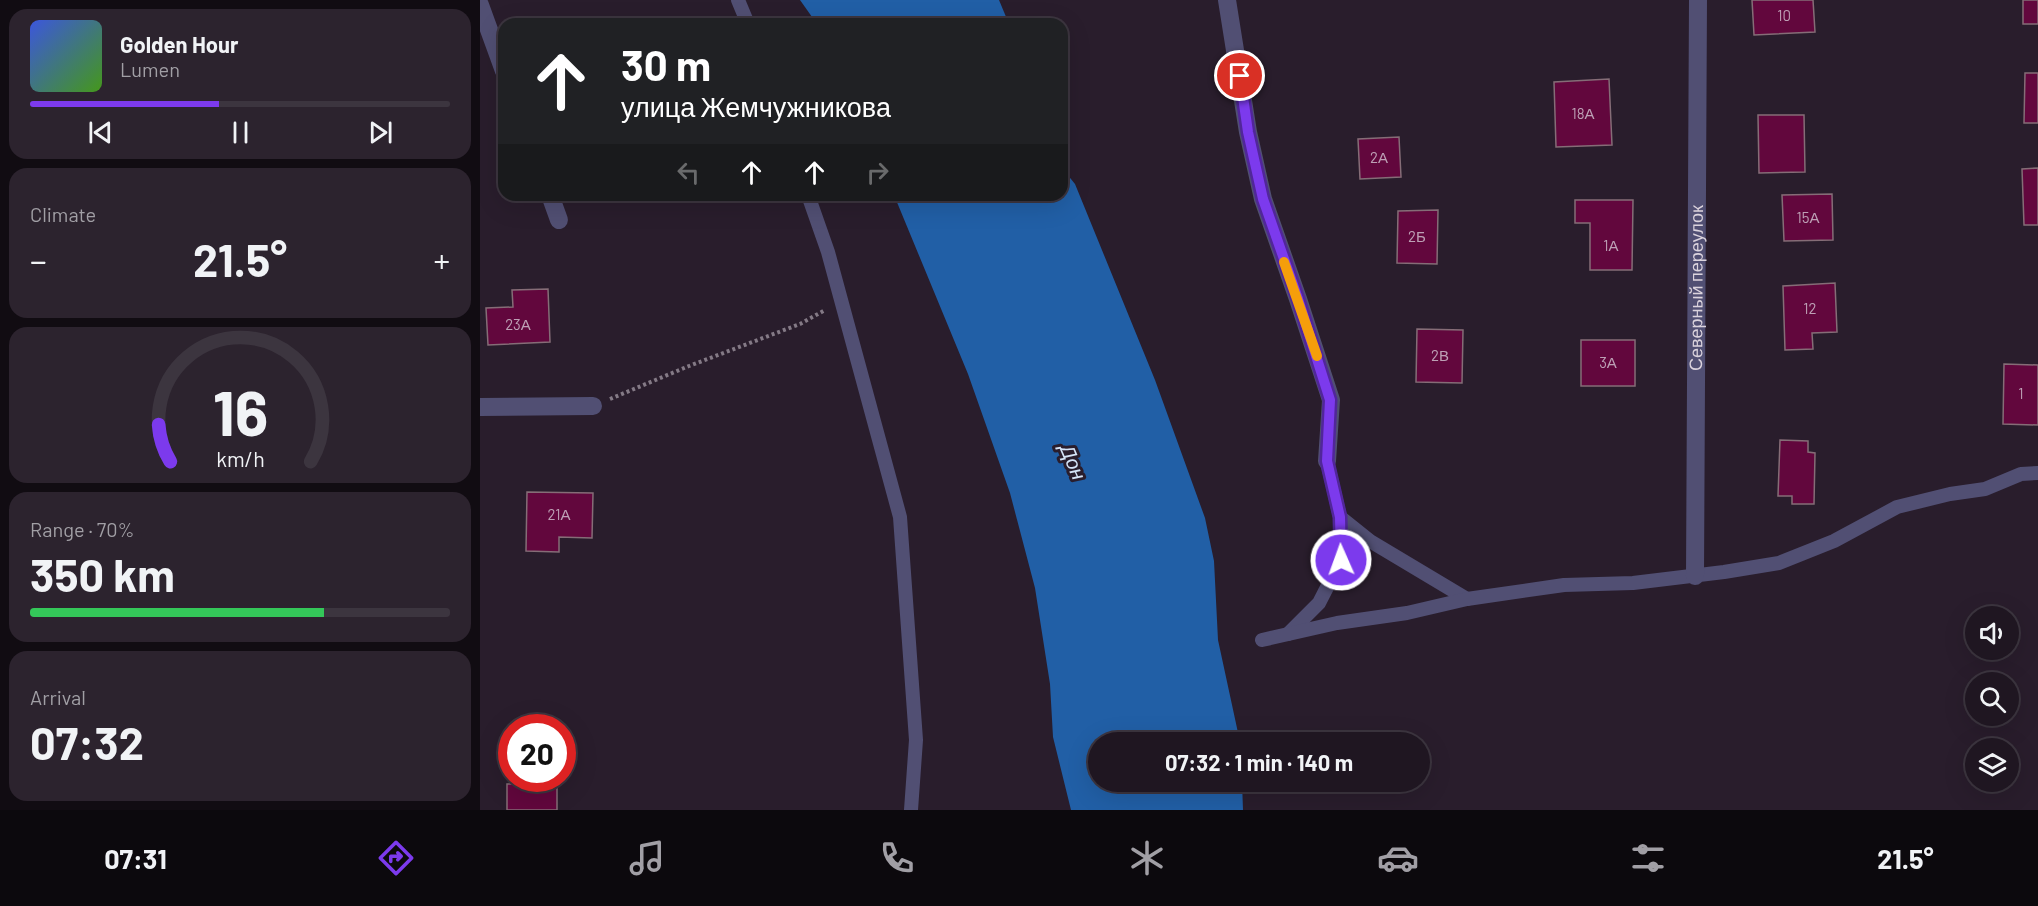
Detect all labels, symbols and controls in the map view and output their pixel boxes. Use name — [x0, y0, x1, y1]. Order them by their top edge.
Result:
house number: 10 — [1777, 6, 1791, 24]
text: Golden Hour — [120, 31, 238, 57]
text: 30 m — [621, 39, 711, 89]
icon: ahead — [522, 42, 600, 120]
pin — [1214, 50, 1265, 101]
text: Lumen — [120, 57, 180, 81]
icon: arrive — [1223, 59, 1256, 92]
text: улица Жемчужникова — [621, 90, 891, 122]
house number: 18А — [1571, 104, 1595, 122]
icon: previous — [84, 116, 117, 149]
icon: pause — [224, 116, 257, 149]
icon: next — [364, 116, 397, 149]
house number: 2А — [1370, 148, 1388, 166]
icon: left — [672, 156, 705, 189]
icon: ahead — [735, 156, 768, 189]
icon: ahead — [798, 156, 831, 189]
icon: right — [861, 156, 894, 189]
text: Climate — [30, 202, 96, 226]
street label: Северный переулок — [1684, 205, 1707, 371]
house number: 15А — [1797, 208, 1819, 226]
house number: 2Б — [1408, 227, 1426, 245]
text: 21.5° — [193, 232, 287, 286]
house number: 1А — [1603, 236, 1619, 254]
text: − — [30, 240, 47, 280]
text: + — [434, 240, 450, 280]
house number: 12 — [1803, 299, 1817, 317]
house number: 23А — [505, 315, 531, 333]
house number: 2В — [1431, 346, 1449, 364]
house number: 3А — [1599, 353, 1617, 371]
text: 16 — [212, 374, 268, 448]
house number: 1 — [2018, 384, 2024, 402]
water label: Дон — [1055, 438, 1092, 483]
text: km/h — [216, 446, 264, 471]
house number: 21А — [547, 505, 571, 523]
text: Range · 70% — [30, 517, 135, 541]
position arrow — [1309, 528, 1373, 592]
text: 350 km — [30, 547, 175, 601]
map controls — [1965, 606, 2019, 792]
button: sound — [1965, 606, 2019, 660]
button: search — [1965, 672, 2019, 726]
text: Arrival — [30, 685, 86, 709]
speed limit sign: 20 — [498, 714, 576, 792]
text: 07:32 — [30, 715, 144, 769]
button: layers — [1965, 738, 2019, 792]
text: 07:32 · 1 min · 140 m — [1165, 749, 1353, 775]
icon: directions — [375, 837, 417, 879]
icon: music — [626, 837, 668, 879]
icon: phone — [876, 837, 918, 879]
icon: climate — [1126, 837, 1168, 879]
icon: car — [1377, 837, 1419, 879]
icon: filters — [1627, 837, 1669, 879]
text: 07:31 — [104, 842, 167, 874]
text: 21.5° — [1877, 842, 1934, 874]

